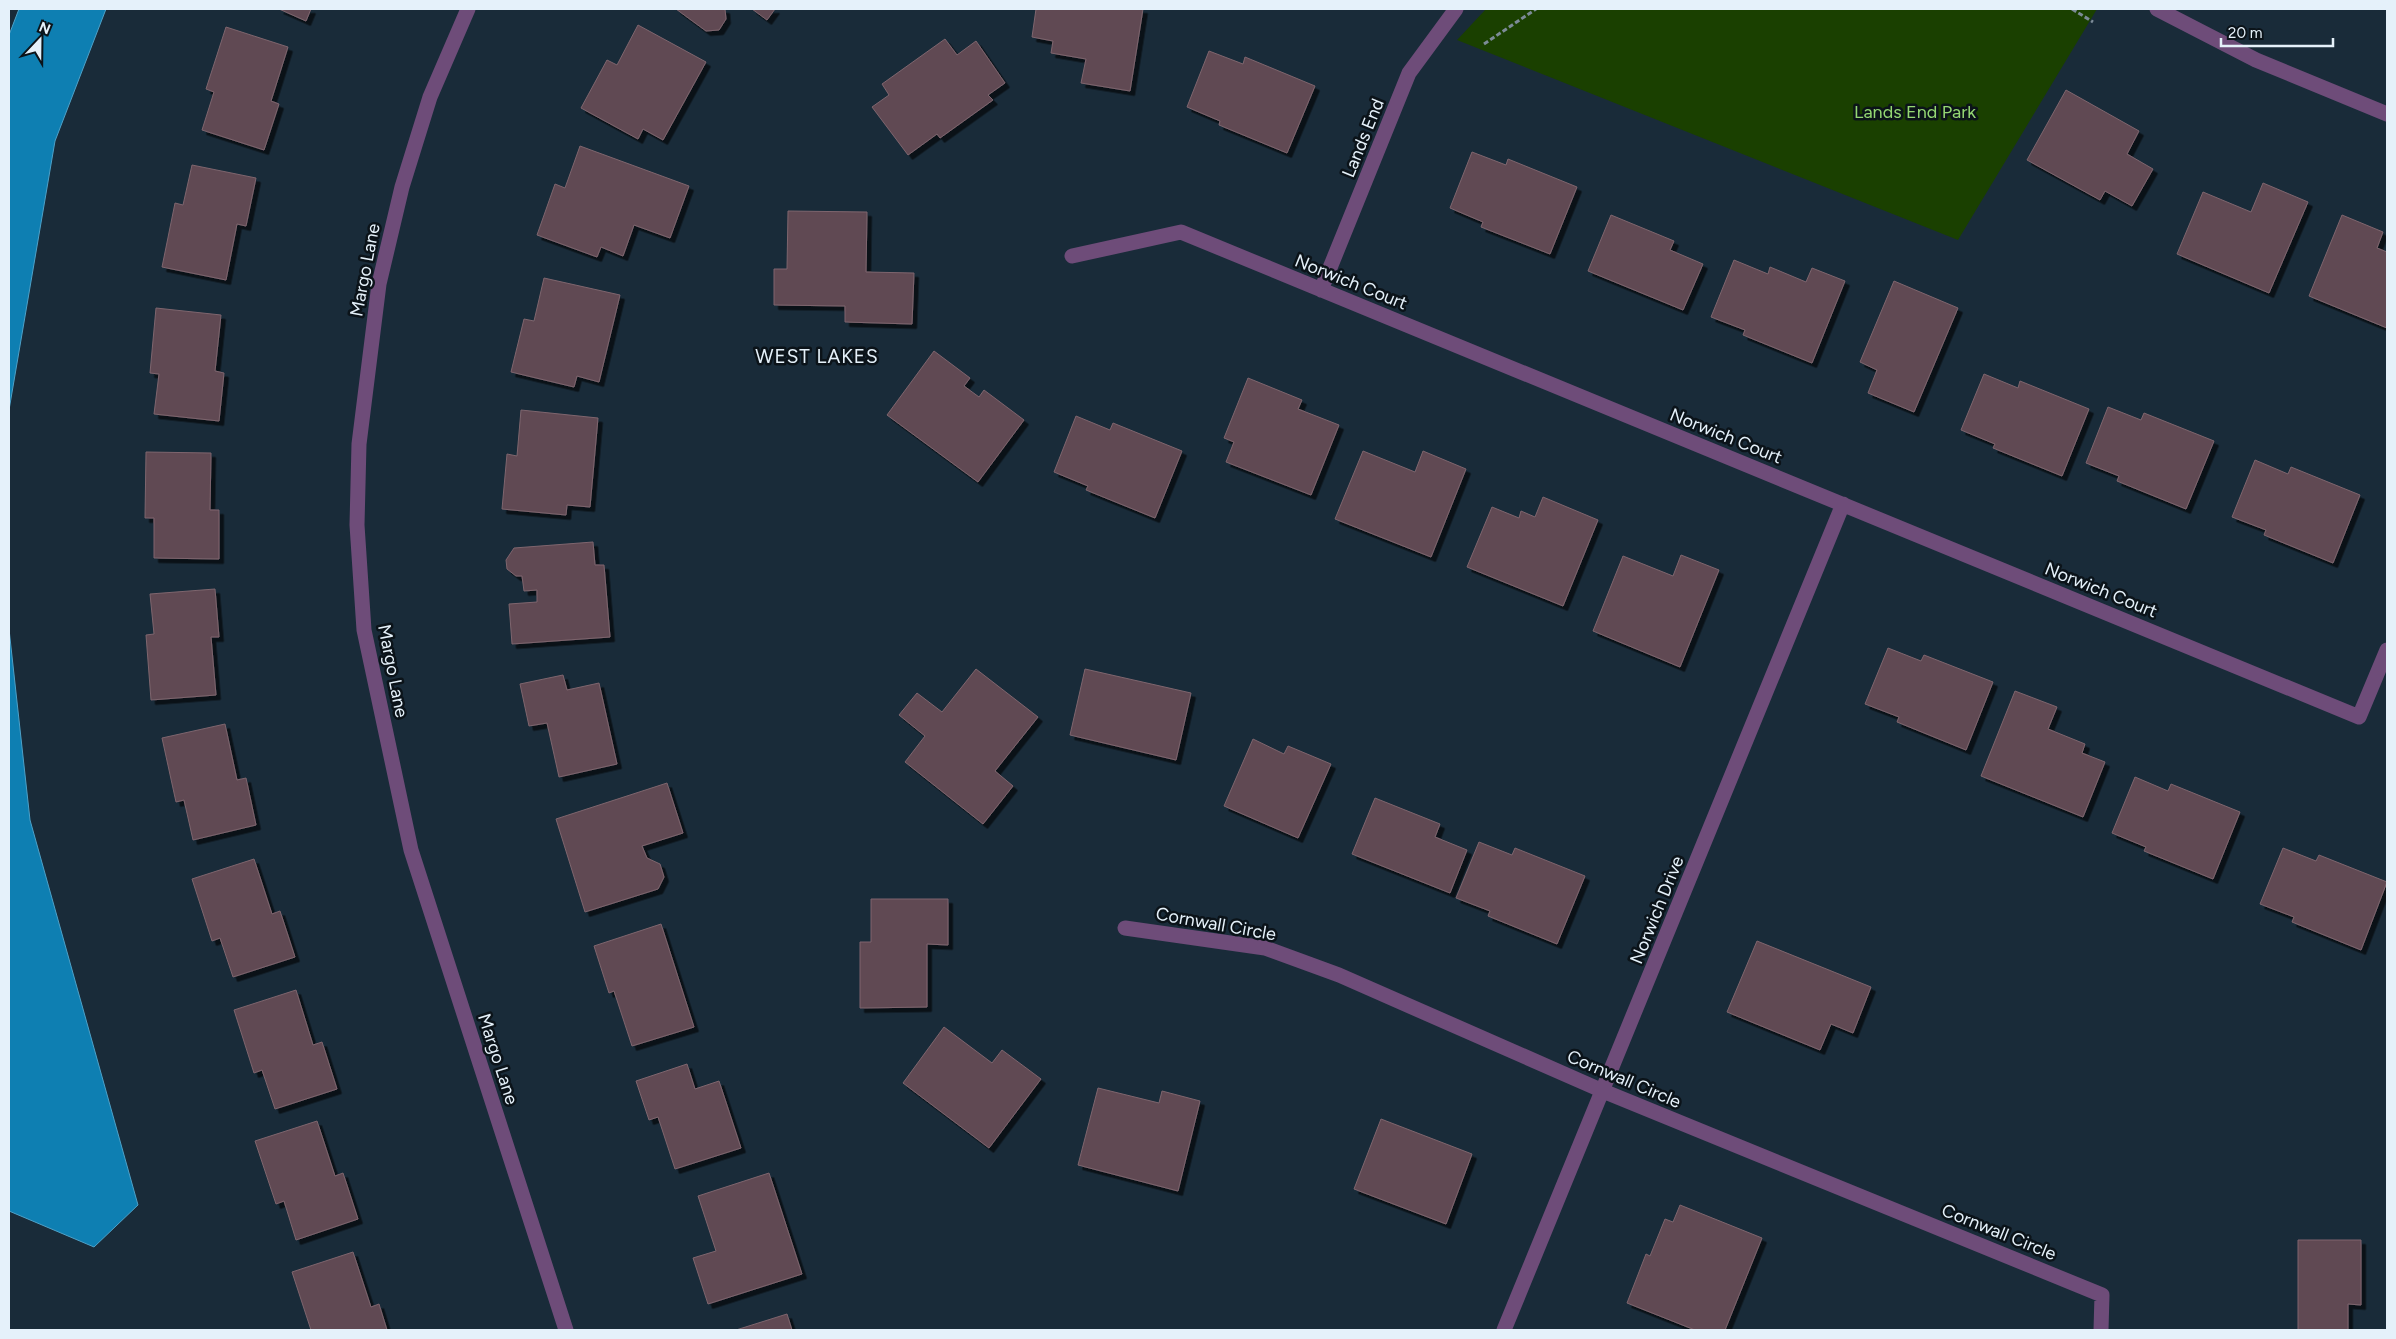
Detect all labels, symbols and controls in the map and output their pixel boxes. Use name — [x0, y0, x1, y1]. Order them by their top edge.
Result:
north arrow — [15, 15, 65, 65]
scale bar — [2221, 15, 2334, 47]
text: N — [36, 19, 53, 38]
text: 20 m — [2228, 24, 2262, 42]
street label: Lands End — [1337, 95, 1389, 181]
park label: Lands End Park — [1854, 101, 1976, 123]
street label: Margo Lane — [345, 221, 385, 318]
street label: Norwich Court — [1292, 249, 1411, 315]
district label: WEST LAKES — [755, 345, 879, 368]
street label: Norwich Court — [1667, 403, 1786, 469]
street label: Norwich Court — [2042, 557, 2161, 623]
street label: Margo Lane — [373, 623, 413, 720]
street label: Norwich Drive — [1625, 853, 1689, 967]
street label: Cornwall Circle — [1154, 903, 1278, 945]
street label: Margo Lane — [473, 1011, 523, 1107]
street label: Cornwall Circle — [1564, 1045, 1684, 1113]
street label: Cornwall Circle — [1938, 1199, 2060, 1265]

